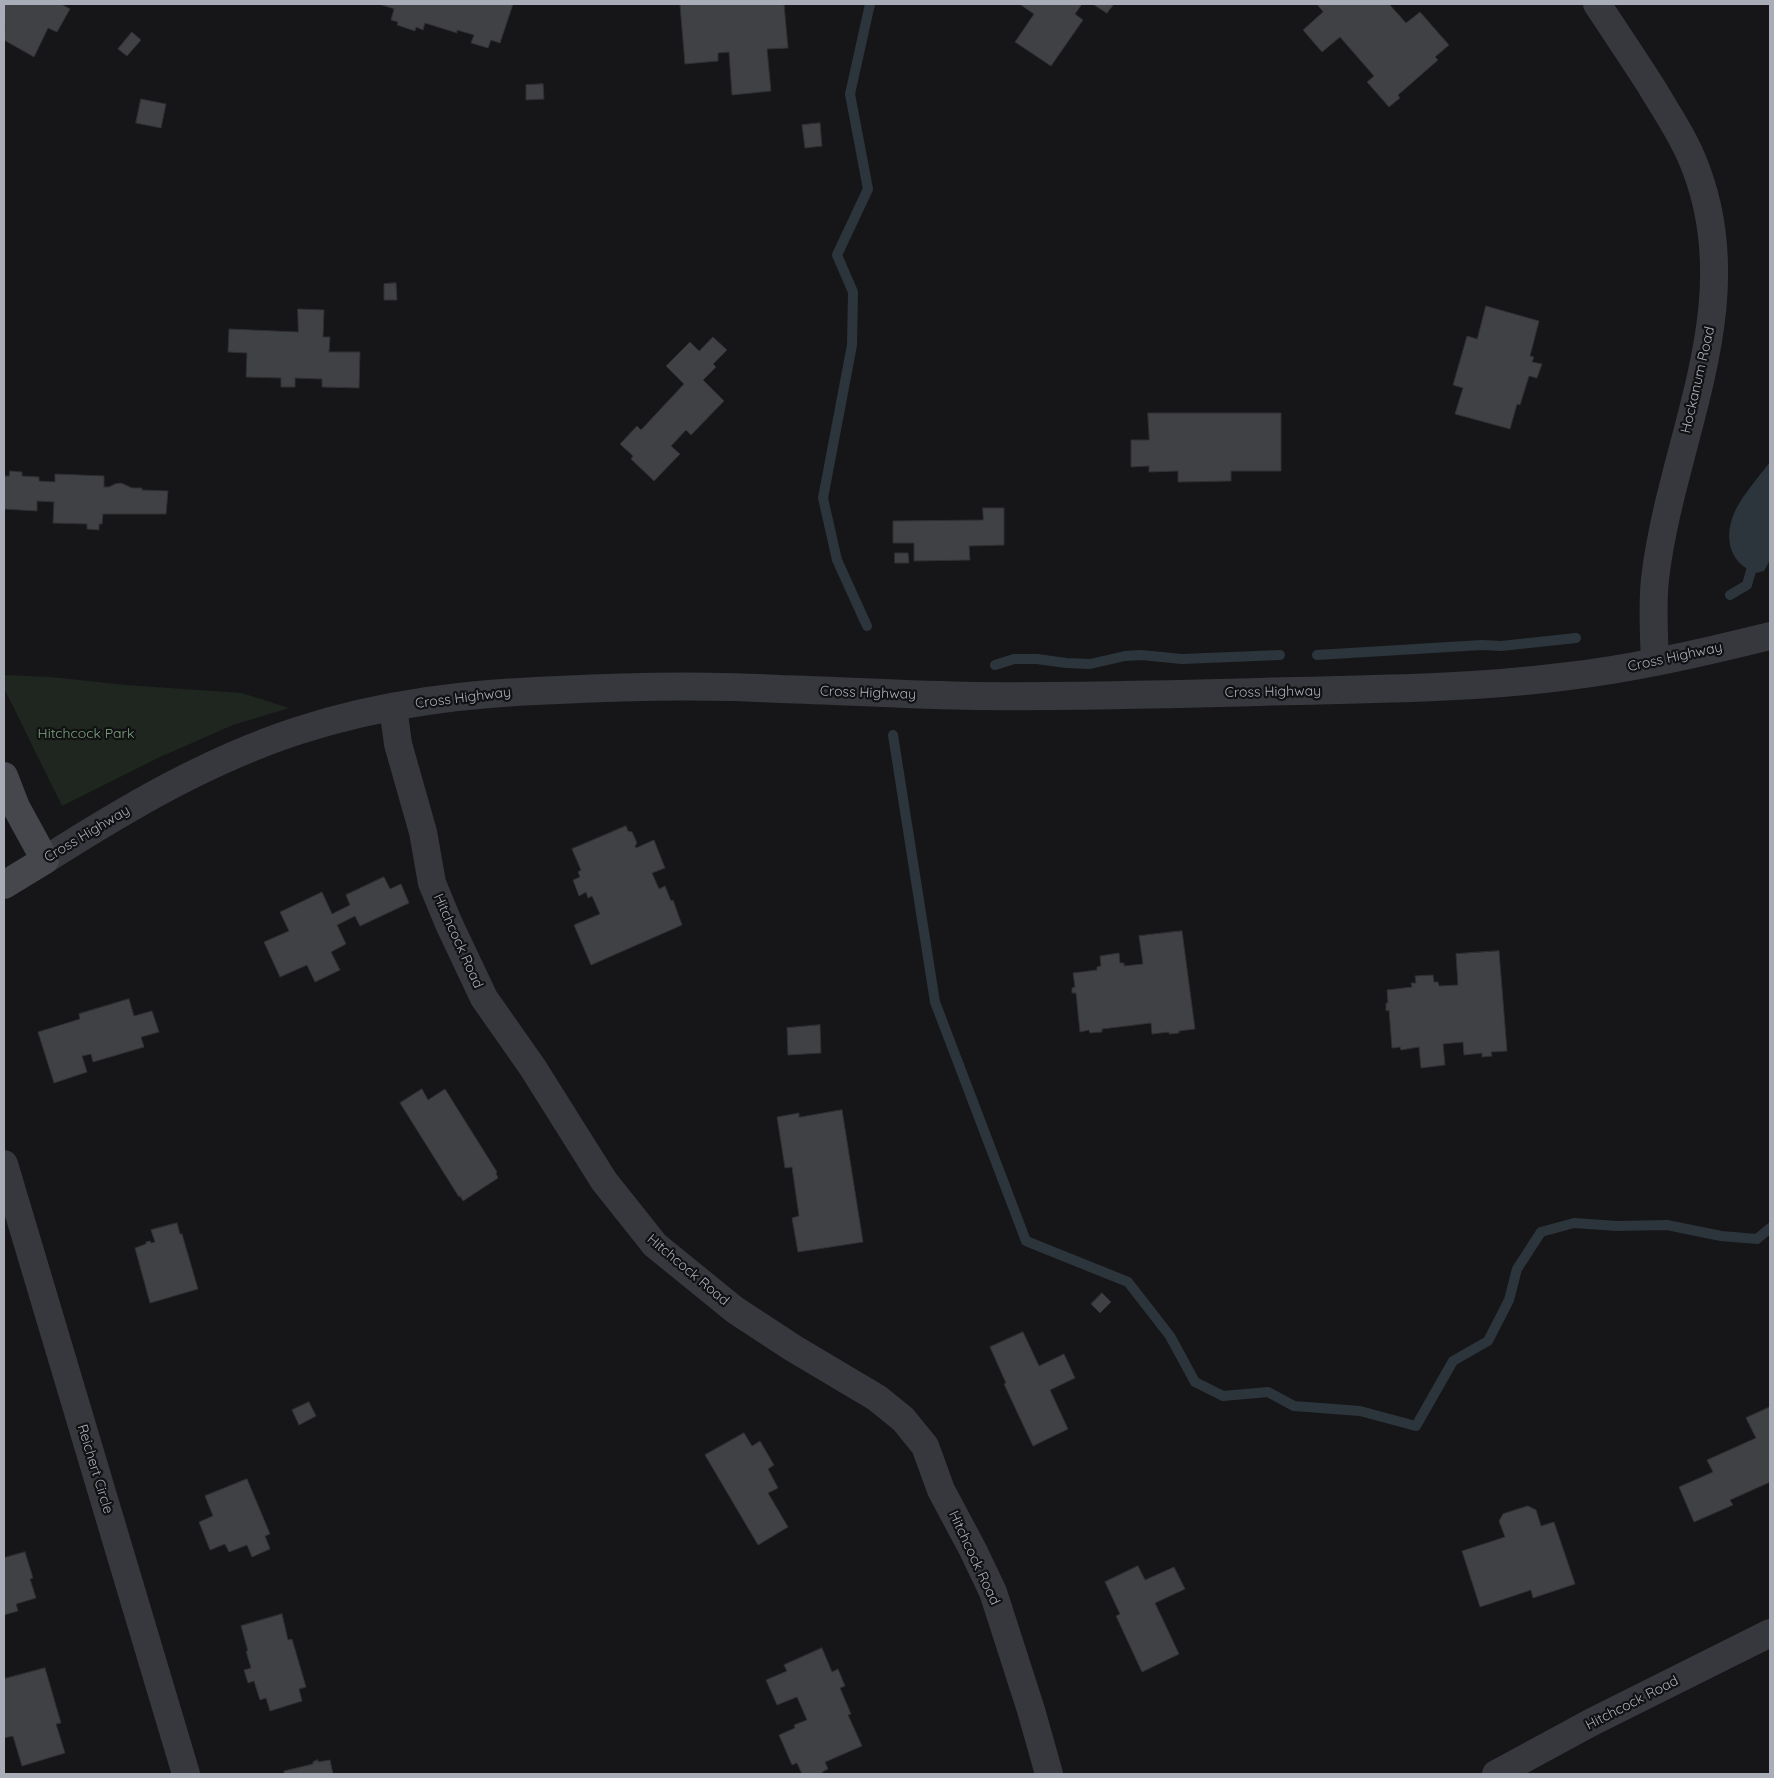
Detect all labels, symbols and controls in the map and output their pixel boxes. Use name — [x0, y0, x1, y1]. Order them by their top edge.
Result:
street label: Hockanum Road — [1678, 325, 1718, 435]
street label: Cross Highway — [1626, 639, 1724, 675]
street label: Cross Highway — [820, 683, 916, 703]
street label: Cross Highway — [1225, 683, 1321, 701]
street label: Cross Highway — [414, 684, 512, 712]
park label: Hitchcock Park — [38, 726, 134, 742]
street label: Cross Highway — [41, 802, 133, 866]
street label: Hitchcock Road — [430, 891, 486, 991]
street label: Hitchcock Road — [644, 1231, 732, 1309]
street label: Reichert Circle — [73, 1422, 117, 1516]
street label: Hitchcock Road — [945, 1508, 1003, 1608]
street label: Hitchcock Road — [1583, 1672, 1681, 1734]

